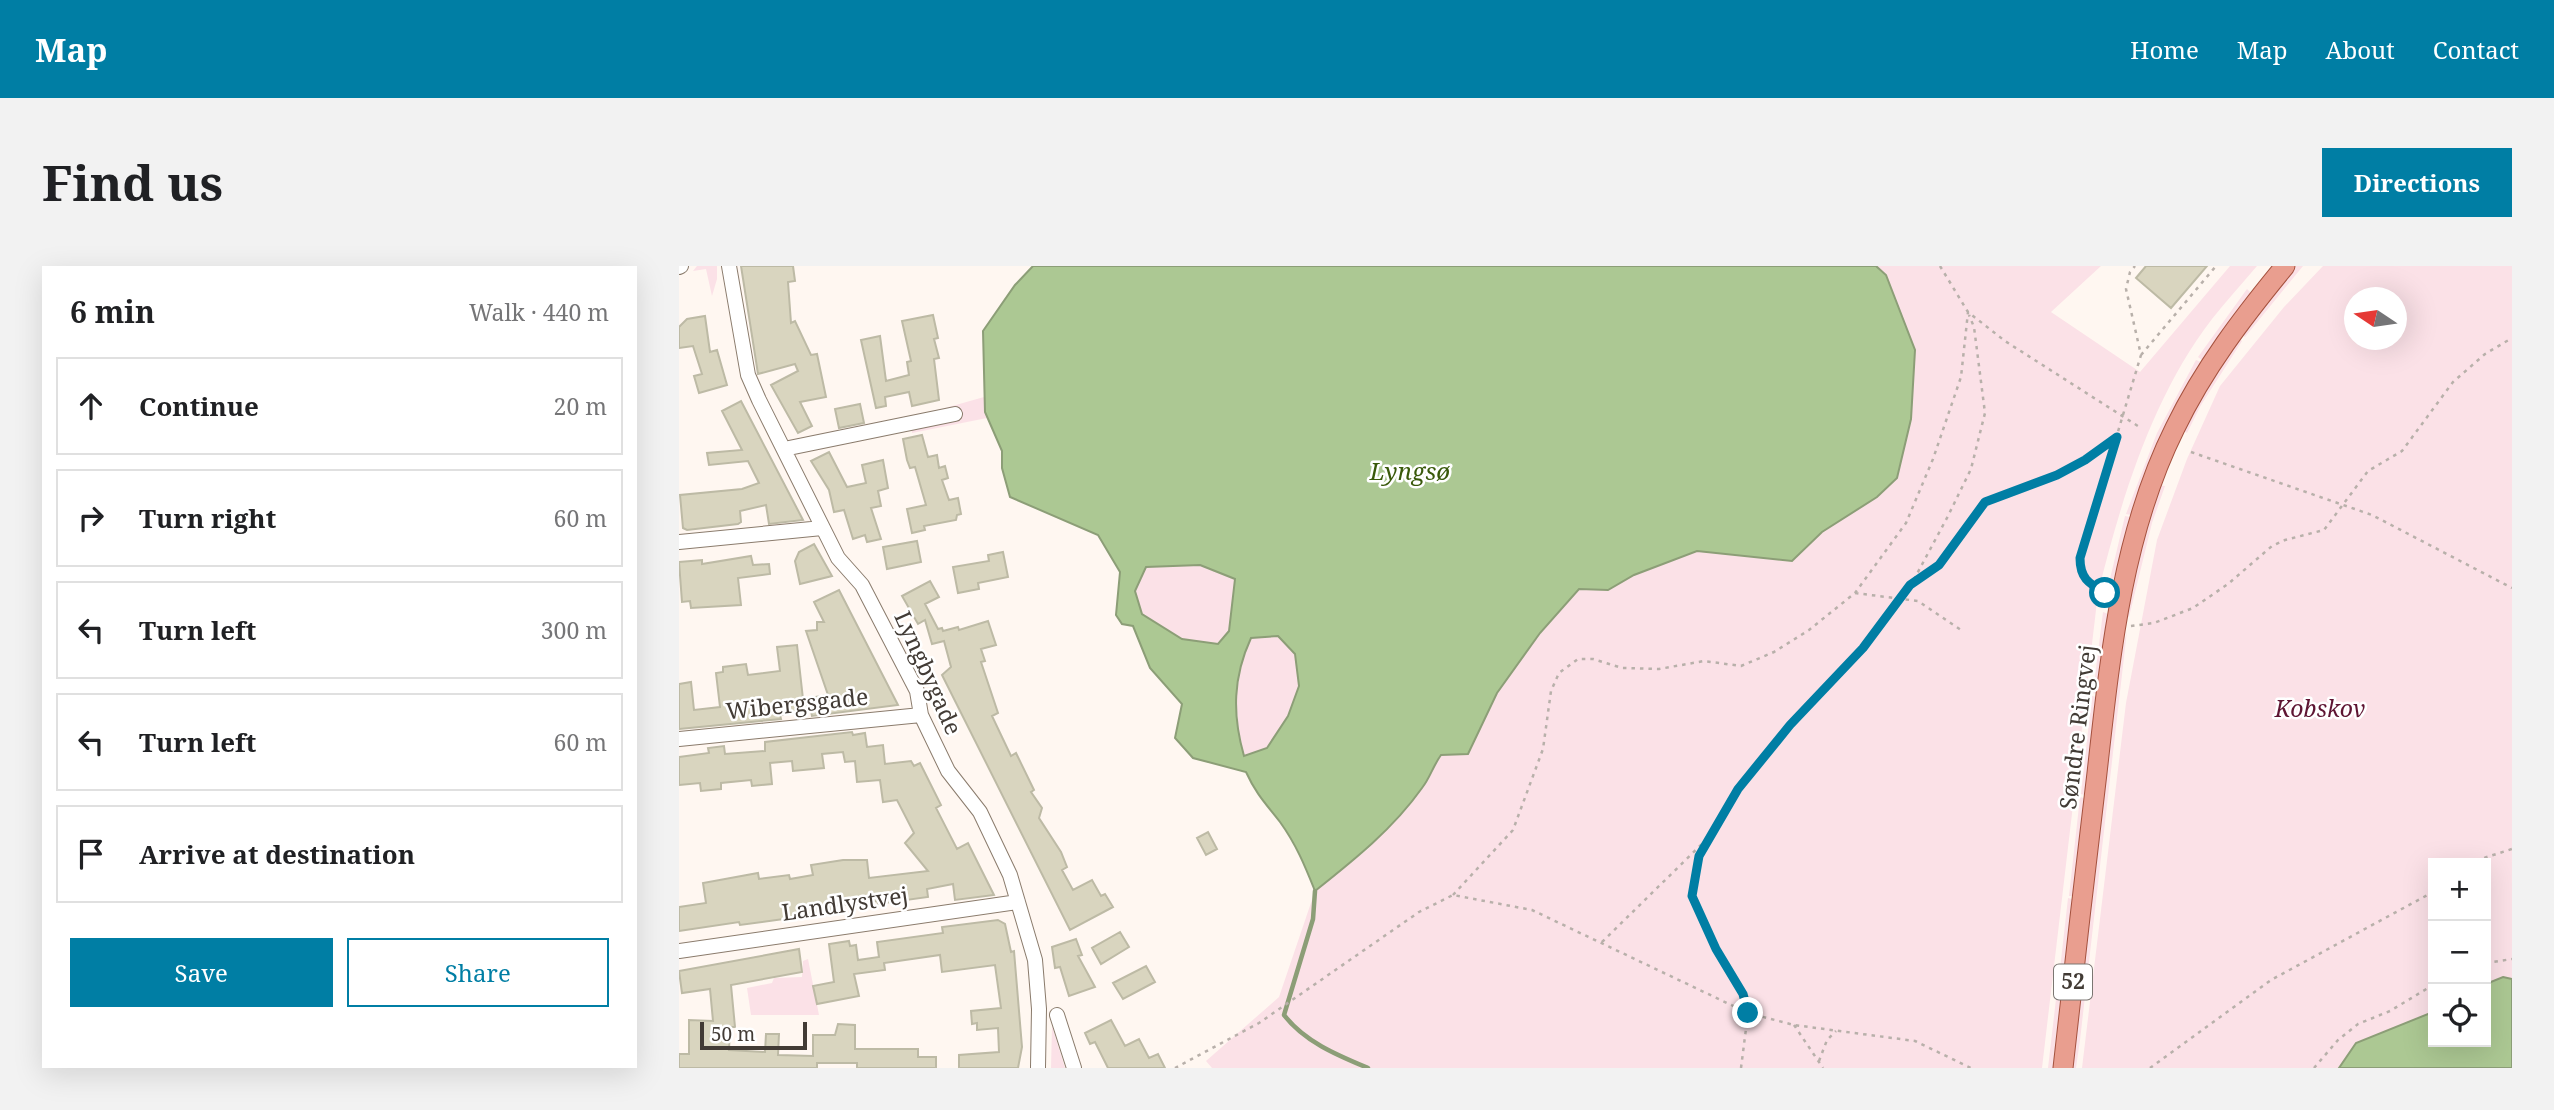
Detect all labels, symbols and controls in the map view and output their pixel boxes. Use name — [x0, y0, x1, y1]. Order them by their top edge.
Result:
text: Map — [35, 27, 108, 72]
text: Home — [2130, 33, 2199, 66]
text: Map — [2237, 33, 2288, 66]
text: About — [2326, 33, 2395, 66]
text: Contact — [2433, 33, 2519, 66]
button: Directions — [2322, 148, 2512, 217]
text: Find us — [42, 149, 223, 215]
north arrow — [2344, 287, 2407, 350]
text: 6 min — [70, 291, 155, 332]
text: Walk · 440 m — [469, 296, 609, 328]
icon: ahead — [72, 387, 110, 425]
text: Continue — [139, 388, 259, 424]
text: 20 m — [554, 390, 607, 422]
water label: Lyngsø — [1369, 454, 1450, 487]
icon: right — [72, 499, 110, 537]
text: Turn right — [139, 500, 276, 536]
text: 60 m — [554, 502, 607, 534]
route start — [2089, 577, 2120, 608]
street label: Lyngbygade — [887, 606, 970, 740]
icon: left — [72, 611, 110, 649]
text: Turn left — [139, 612, 256, 648]
text: 300 m — [541, 614, 607, 646]
street label: Søndre Ringvej — [2051, 643, 2103, 811]
street label: Wibergsgade — [724, 680, 870, 726]
park label: Kobskov — [2274, 692, 2365, 724]
icon: left — [72, 723, 110, 761]
text: Turn left — [139, 724, 256, 760]
text: 60 m — [554, 726, 607, 758]
icon: arrive — [72, 835, 110, 873]
text: Arrive at destination — [139, 836, 415, 872]
map controls — [2428, 858, 2491, 1047]
button: + — [2428, 858, 2491, 921]
street label: Landlystvej — [780, 878, 910, 928]
button: − — [2428, 921, 2491, 984]
button: Save — [70, 938, 333, 1007]
button: Share — [347, 938, 609, 1007]
road number: 52 — [2054, 964, 2092, 1000]
button: locate — [2428, 984, 2491, 1047]
route end — [1732, 997, 1763, 1028]
scale bar — [700, 1019, 807, 1051]
text: 50 m — [711, 1021, 755, 1047]

